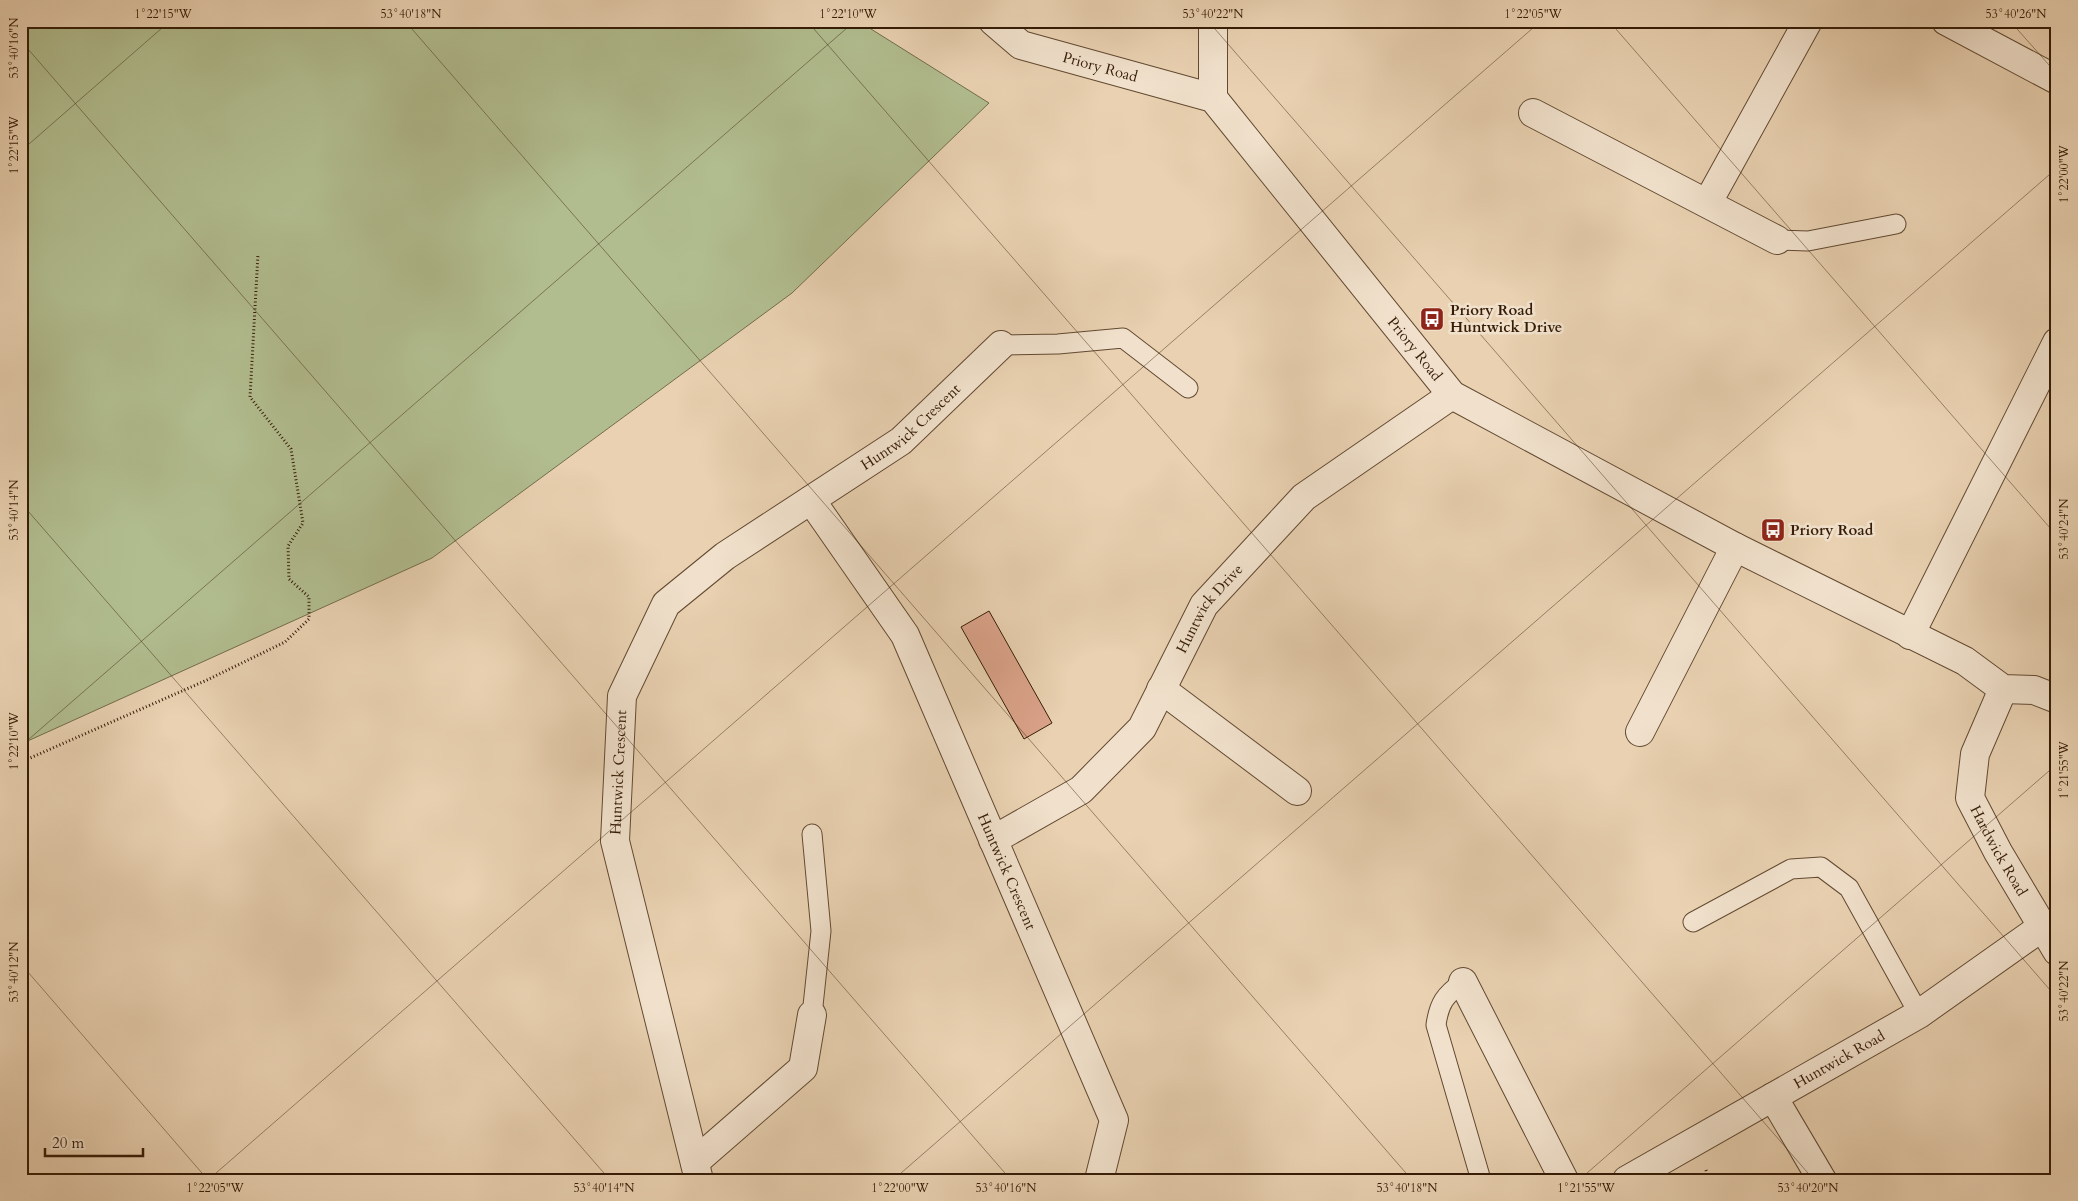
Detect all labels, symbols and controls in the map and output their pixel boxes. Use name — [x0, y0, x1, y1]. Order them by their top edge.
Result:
text: 1°22'15"W — [134, 6, 193, 22]
text: 53°40'18"N — [381, 6, 442, 22]
text: 1°22'10"W — [819, 6, 878, 22]
text: 53°40'22"N — [1183, 6, 1244, 22]
text: 1°22'05"W — [1504, 6, 1563, 22]
text: 53°40'26"N — [1986, 6, 2047, 22]
text: 53°40'16"N — [6, 17, 22, 78]
street label: Priory Road — [1060, 47, 1140, 87]
text: 1°22'15"W — [6, 115, 22, 174]
text: 1°22'00"W — [2056, 144, 2072, 203]
place label: Priory Road Huntwick Drive — [1450, 300, 1562, 337]
bus stop icon: Priory Road Huntwick Drive — [1419, 306, 1445, 332]
street label: Priory Road — [1383, 313, 1447, 385]
street label: Huntwick Crescent — [857, 379, 965, 475]
text: 53°40'14"N — [6, 479, 22, 540]
text: 53°40'24"N — [2056, 498, 2072, 559]
bus stop icon: Priory Road — [1760, 517, 1786, 543]
place label: Priory Road — [1790, 520, 1874, 540]
street label: Huntwick Drive — [1171, 559, 1247, 657]
street label: Huntwick Crescent — [605, 709, 631, 835]
text: 1°22'10"W — [6, 711, 22, 770]
text: 1°21'55"W — [2056, 740, 2072, 799]
street label: Hardwick Road — [1966, 802, 2032, 900]
street label: Huntwick Crescent — [973, 810, 1041, 933]
text: 53°40'12"N — [6, 941, 22, 1002]
text: 53°40'22"N — [2056, 960, 2072, 1021]
street label: Huntwick Road — [1790, 1025, 1888, 1093]
scale bar — [45, 1126, 142, 1158]
text: 20 m — [52, 1133, 84, 1153]
text: 1°22'05"W — [186, 1180, 245, 1196]
text: 53°40'14"N — [574, 1180, 635, 1196]
text: 1°22'00"W — [871, 1180, 930, 1196]
text: 53°40'16"N — [976, 1180, 1037, 1196]
text: 53°40'18"N — [1377, 1180, 1438, 1196]
text: 1°21'55"W — [1557, 1180, 1616, 1196]
text: 53°40'20"N — [1778, 1180, 1839, 1196]

